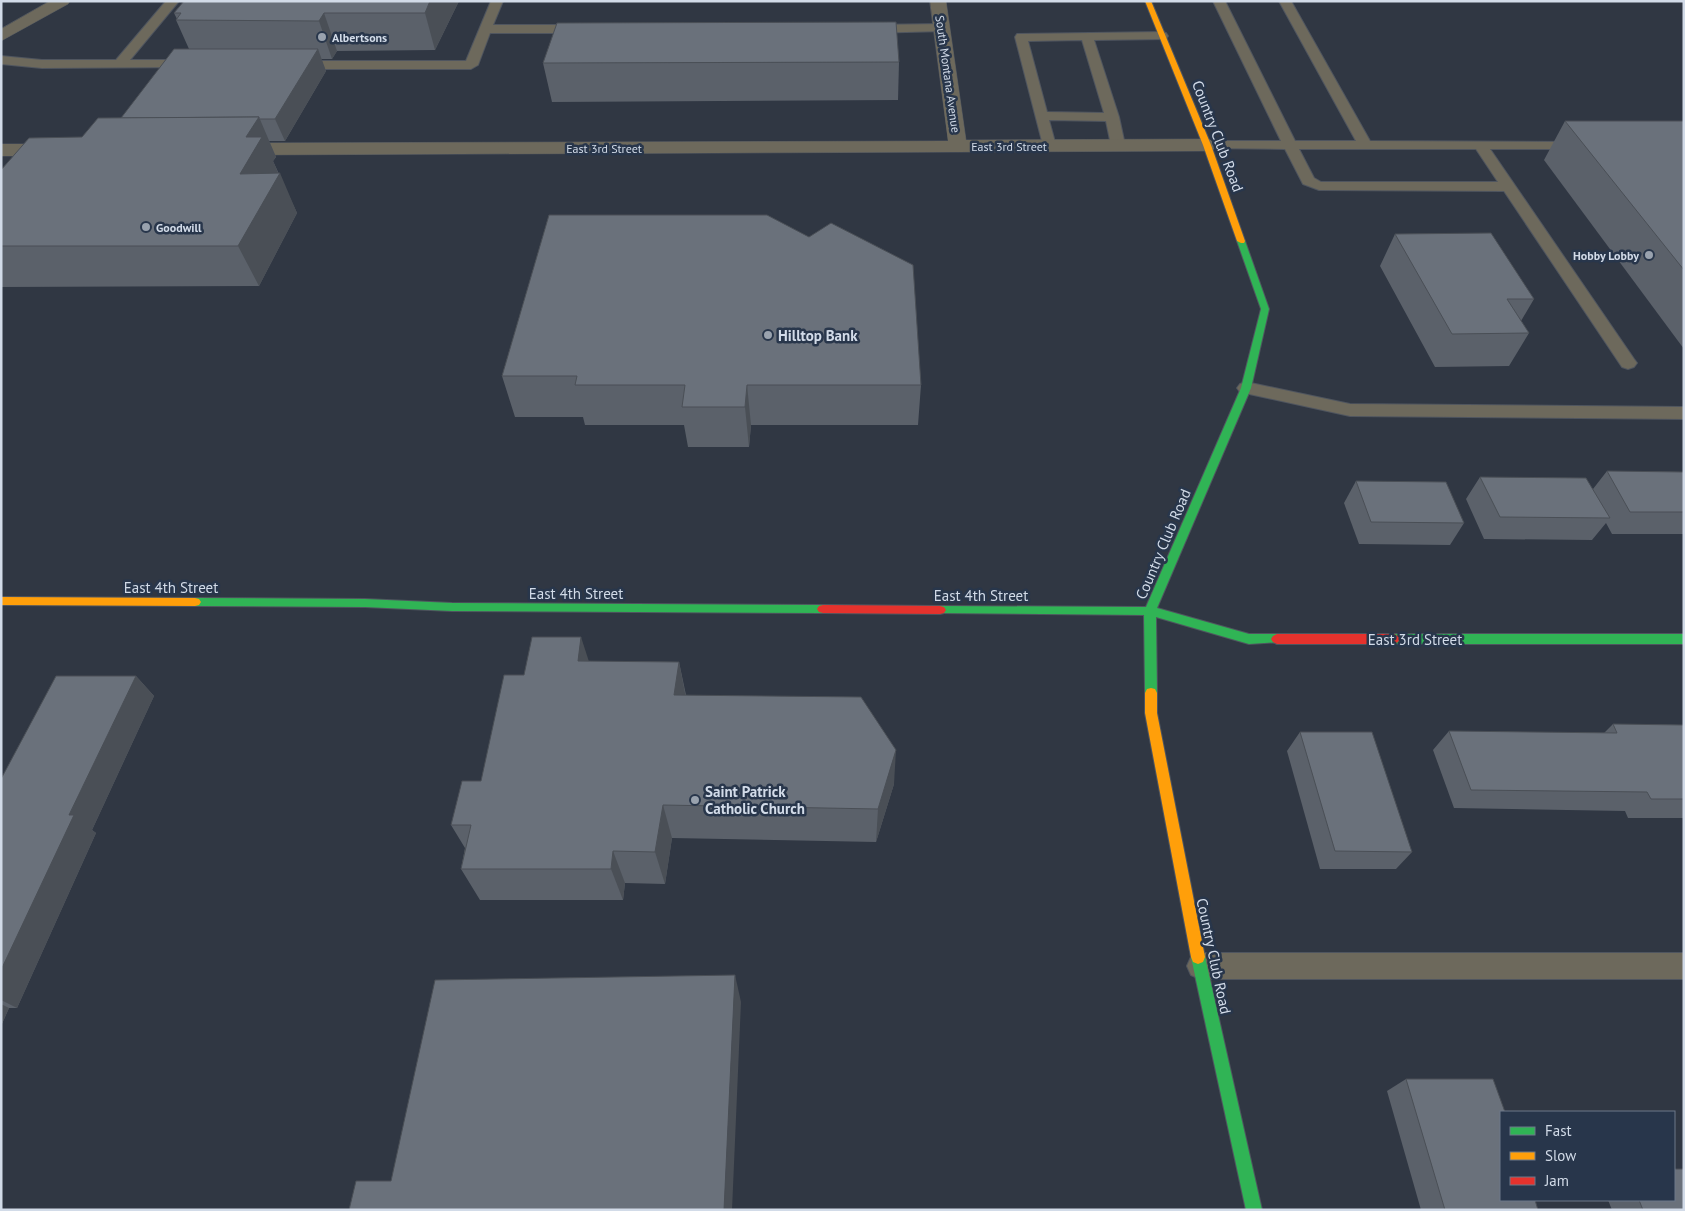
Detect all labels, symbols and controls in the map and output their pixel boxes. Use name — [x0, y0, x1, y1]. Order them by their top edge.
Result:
street label: South Montana Avenue — [932, 14, 964, 134]
place label: Albertsons — [332, 30, 387, 45]
marker: Albertsons — [316, 31, 328, 43]
street label: Country Club Road — [1188, 78, 1248, 194]
street label: East 3rd Street — [971, 139, 1047, 154]
street label: East 3rd Street — [566, 141, 642, 156]
place label: Goodwill — [156, 220, 202, 235]
marker: Goodwill — [140, 221, 152, 233]
place label: Hobby Lobby — [1573, 248, 1639, 263]
marker: Hobby Lobby — [1643, 249, 1655, 261]
place label: Hilltop Bank — [778, 326, 858, 345]
marker: Hilltop Bank — [762, 329, 774, 341]
street label: Country Club Road — [1131, 486, 1195, 602]
street label: East 4th Street — [124, 578, 218, 597]
street label: East 4th Street — [529, 584, 623, 603]
street label: East 4th Street — [934, 586, 1028, 605]
street label: East 3rd Street — [1368, 630, 1462, 649]
place label: Saint Patrick Catholic Church — [705, 782, 805, 818]
marker: Saint Patrick Catholic Church — [689, 794, 701, 806]
street label: Country Club Road — [1192, 896, 1236, 1016]
legend — [1500, 1111, 1675, 1201]
text: Fast — [1545, 1121, 1572, 1140]
text: Slow — [1545, 1146, 1576, 1165]
text: Jam — [1544, 1171, 1569, 1190]

